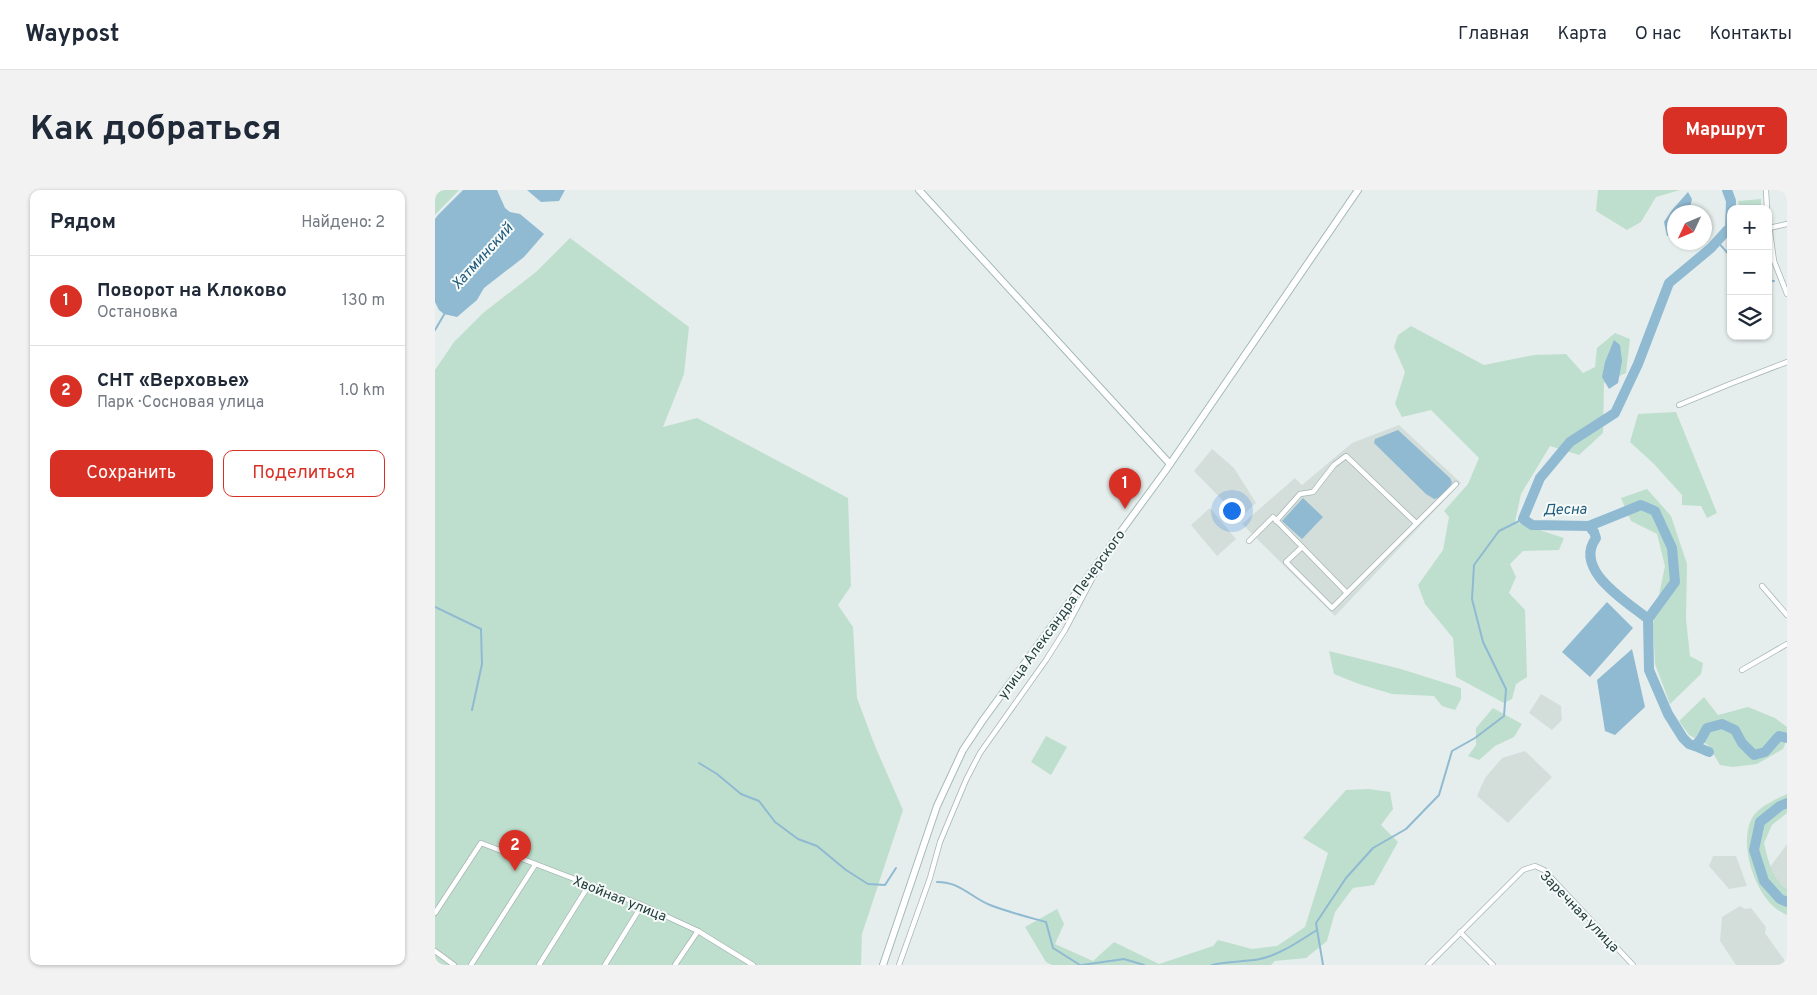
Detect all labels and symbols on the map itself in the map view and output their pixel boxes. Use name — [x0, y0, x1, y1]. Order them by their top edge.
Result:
north arrow — [1667, 205, 1712, 250]
water label: Хатминский — [448, 219, 519, 294]
pin: 1 — [1109, 468, 1141, 509]
your location — [1219, 498, 1245, 524]
water label: Десна — [1543, 501, 1587, 520]
street label: улица Александра Печерского — [995, 527, 1130, 703]
pin: 2 — [499, 830, 531, 871]
street label: Заречная улица — [1536, 868, 1622, 957]
street label: Хвойная улица — [570, 873, 669, 926]

